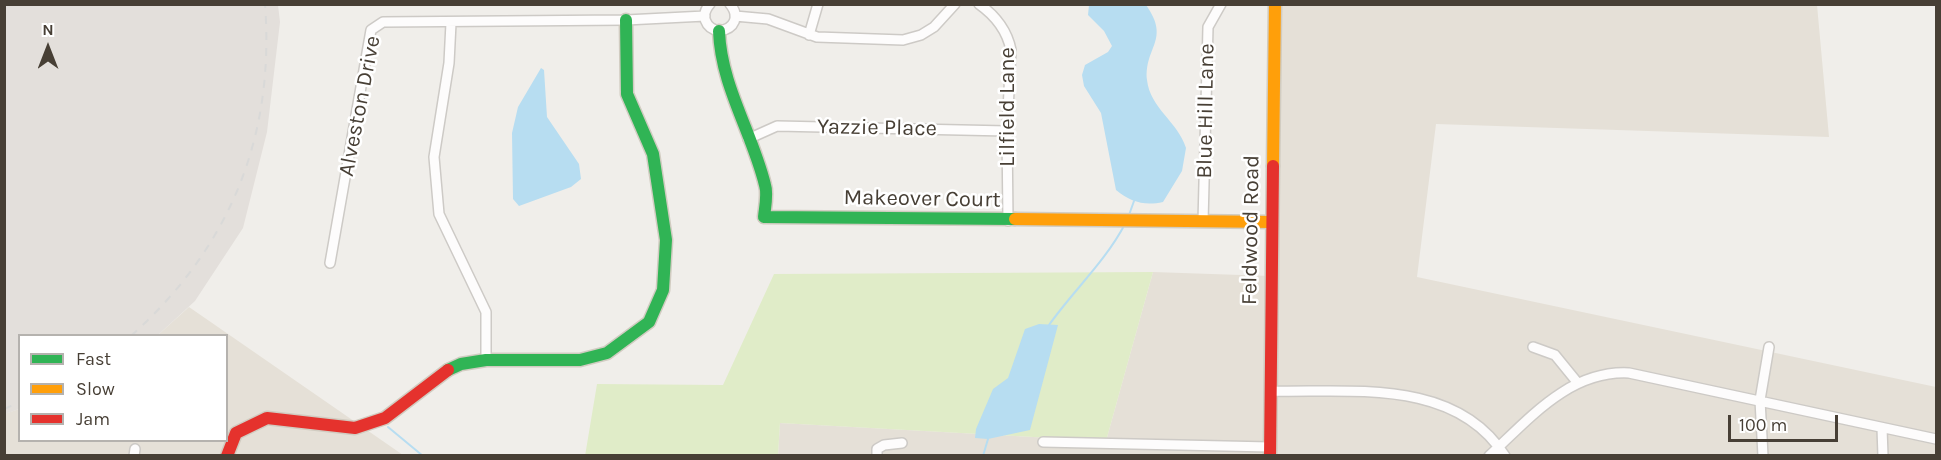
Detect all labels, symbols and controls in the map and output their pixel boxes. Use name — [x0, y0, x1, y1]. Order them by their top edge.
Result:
north arrow — [18, 18, 78, 78]
text: N — [42, 20, 54, 39]
street label: Alveston Drive — [333, 33, 387, 179]
street label: Blue Hill Lane — [1192, 43, 1220, 179]
street label: Lilfield Lane — [995, 47, 1021, 167]
street label: Yazzie Place — [817, 114, 937, 142]
street label: Feldwood Road — [1236, 155, 1266, 305]
street label: Makeover Court — [843, 184, 1001, 214]
legend — [18, 334, 228, 442]
text: Fast — [76, 348, 111, 370]
text: Slow — [76, 378, 115, 400]
scale bar — [1731, 403, 1840, 441]
text: Jam — [76, 408, 110, 430]
text: 100 m — [1739, 414, 1787, 436]

